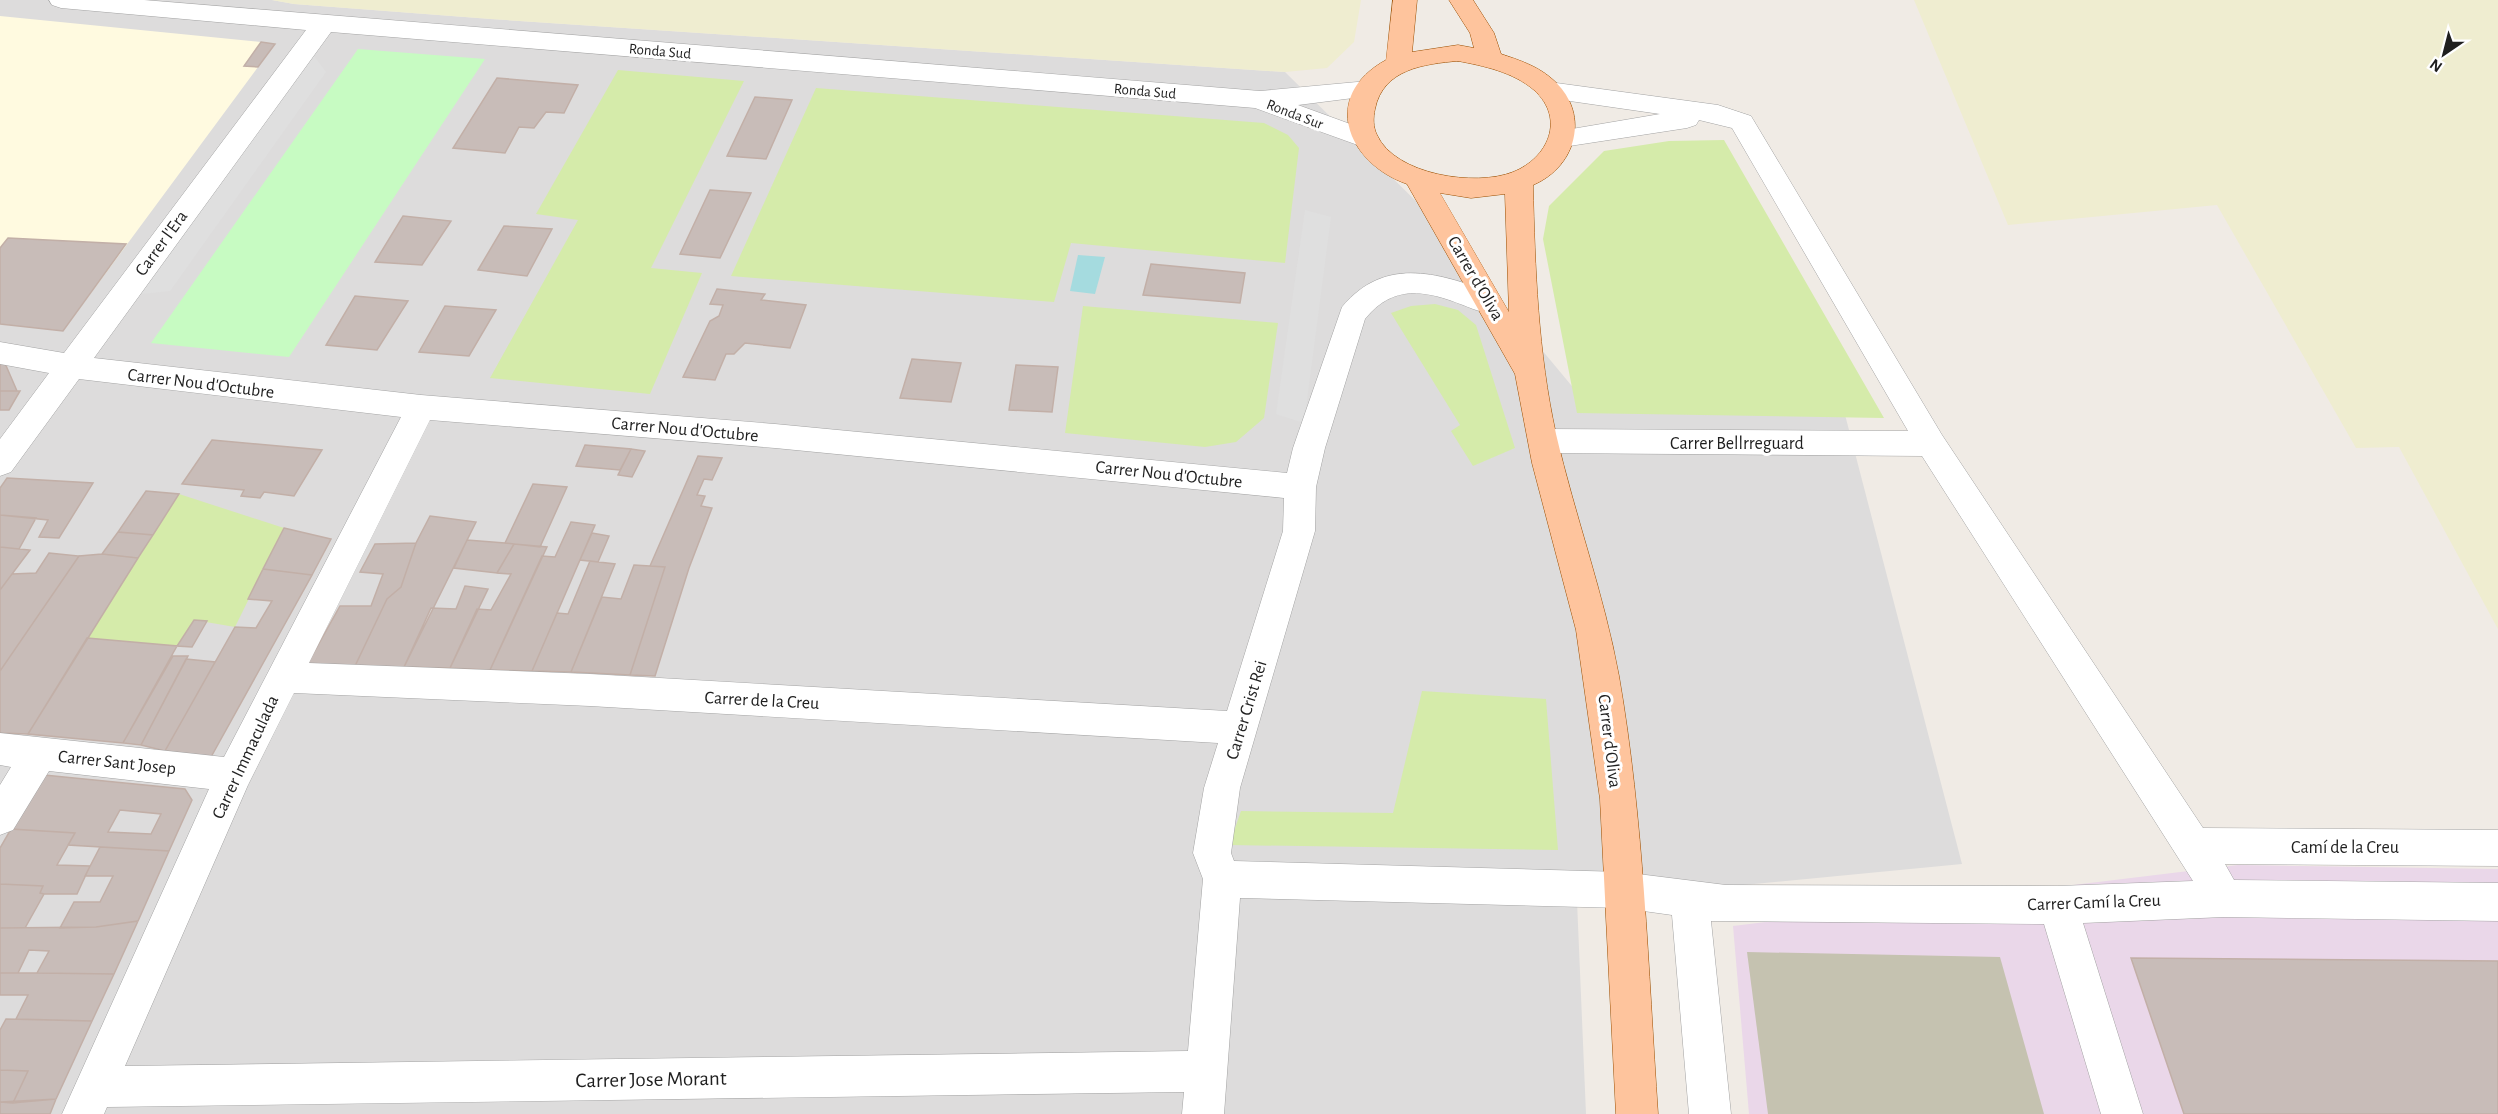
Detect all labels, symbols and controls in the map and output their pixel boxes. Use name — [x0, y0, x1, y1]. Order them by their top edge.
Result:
north arrow — [2414, 24, 2474, 84]
street label: Ronda Sud — [628, 41, 692, 62]
text: N — [2427, 56, 2445, 75]
street label: Ronda Sud — [1113, 81, 1177, 102]
street label: Ronda Sur — [1264, 97, 1325, 132]
street label: Carrer l'Era — [132, 208, 191, 280]
street label: Carrer d'Oliva — [1444, 233, 1506, 324]
street label: Carrer Nou d'Octubre — [127, 366, 275, 402]
street label: Carrer Nou d'Octubre — [611, 415, 759, 445]
street label: Carrer Bellrreguard — [1670, 435, 1804, 453]
street label: Carrer Nou d'Octubre — [1095, 458, 1243, 492]
street label: Carrer Crist Rei — [1223, 659, 1271, 762]
street label: Carrer de la Creu — [704, 689, 820, 713]
street label: Carrer Immaculada — [209, 693, 282, 822]
street label: Carrer d'Oliva — [1594, 693, 1624, 789]
street label: Carrer Sant Josep — [57, 748, 177, 778]
street label: Camí de la Creu — [2291, 839, 2399, 857]
street label: Carrer Camí la Creu — [2027, 892, 2161, 914]
street label: Carrer Jose Morant — [575, 1068, 727, 1091]

